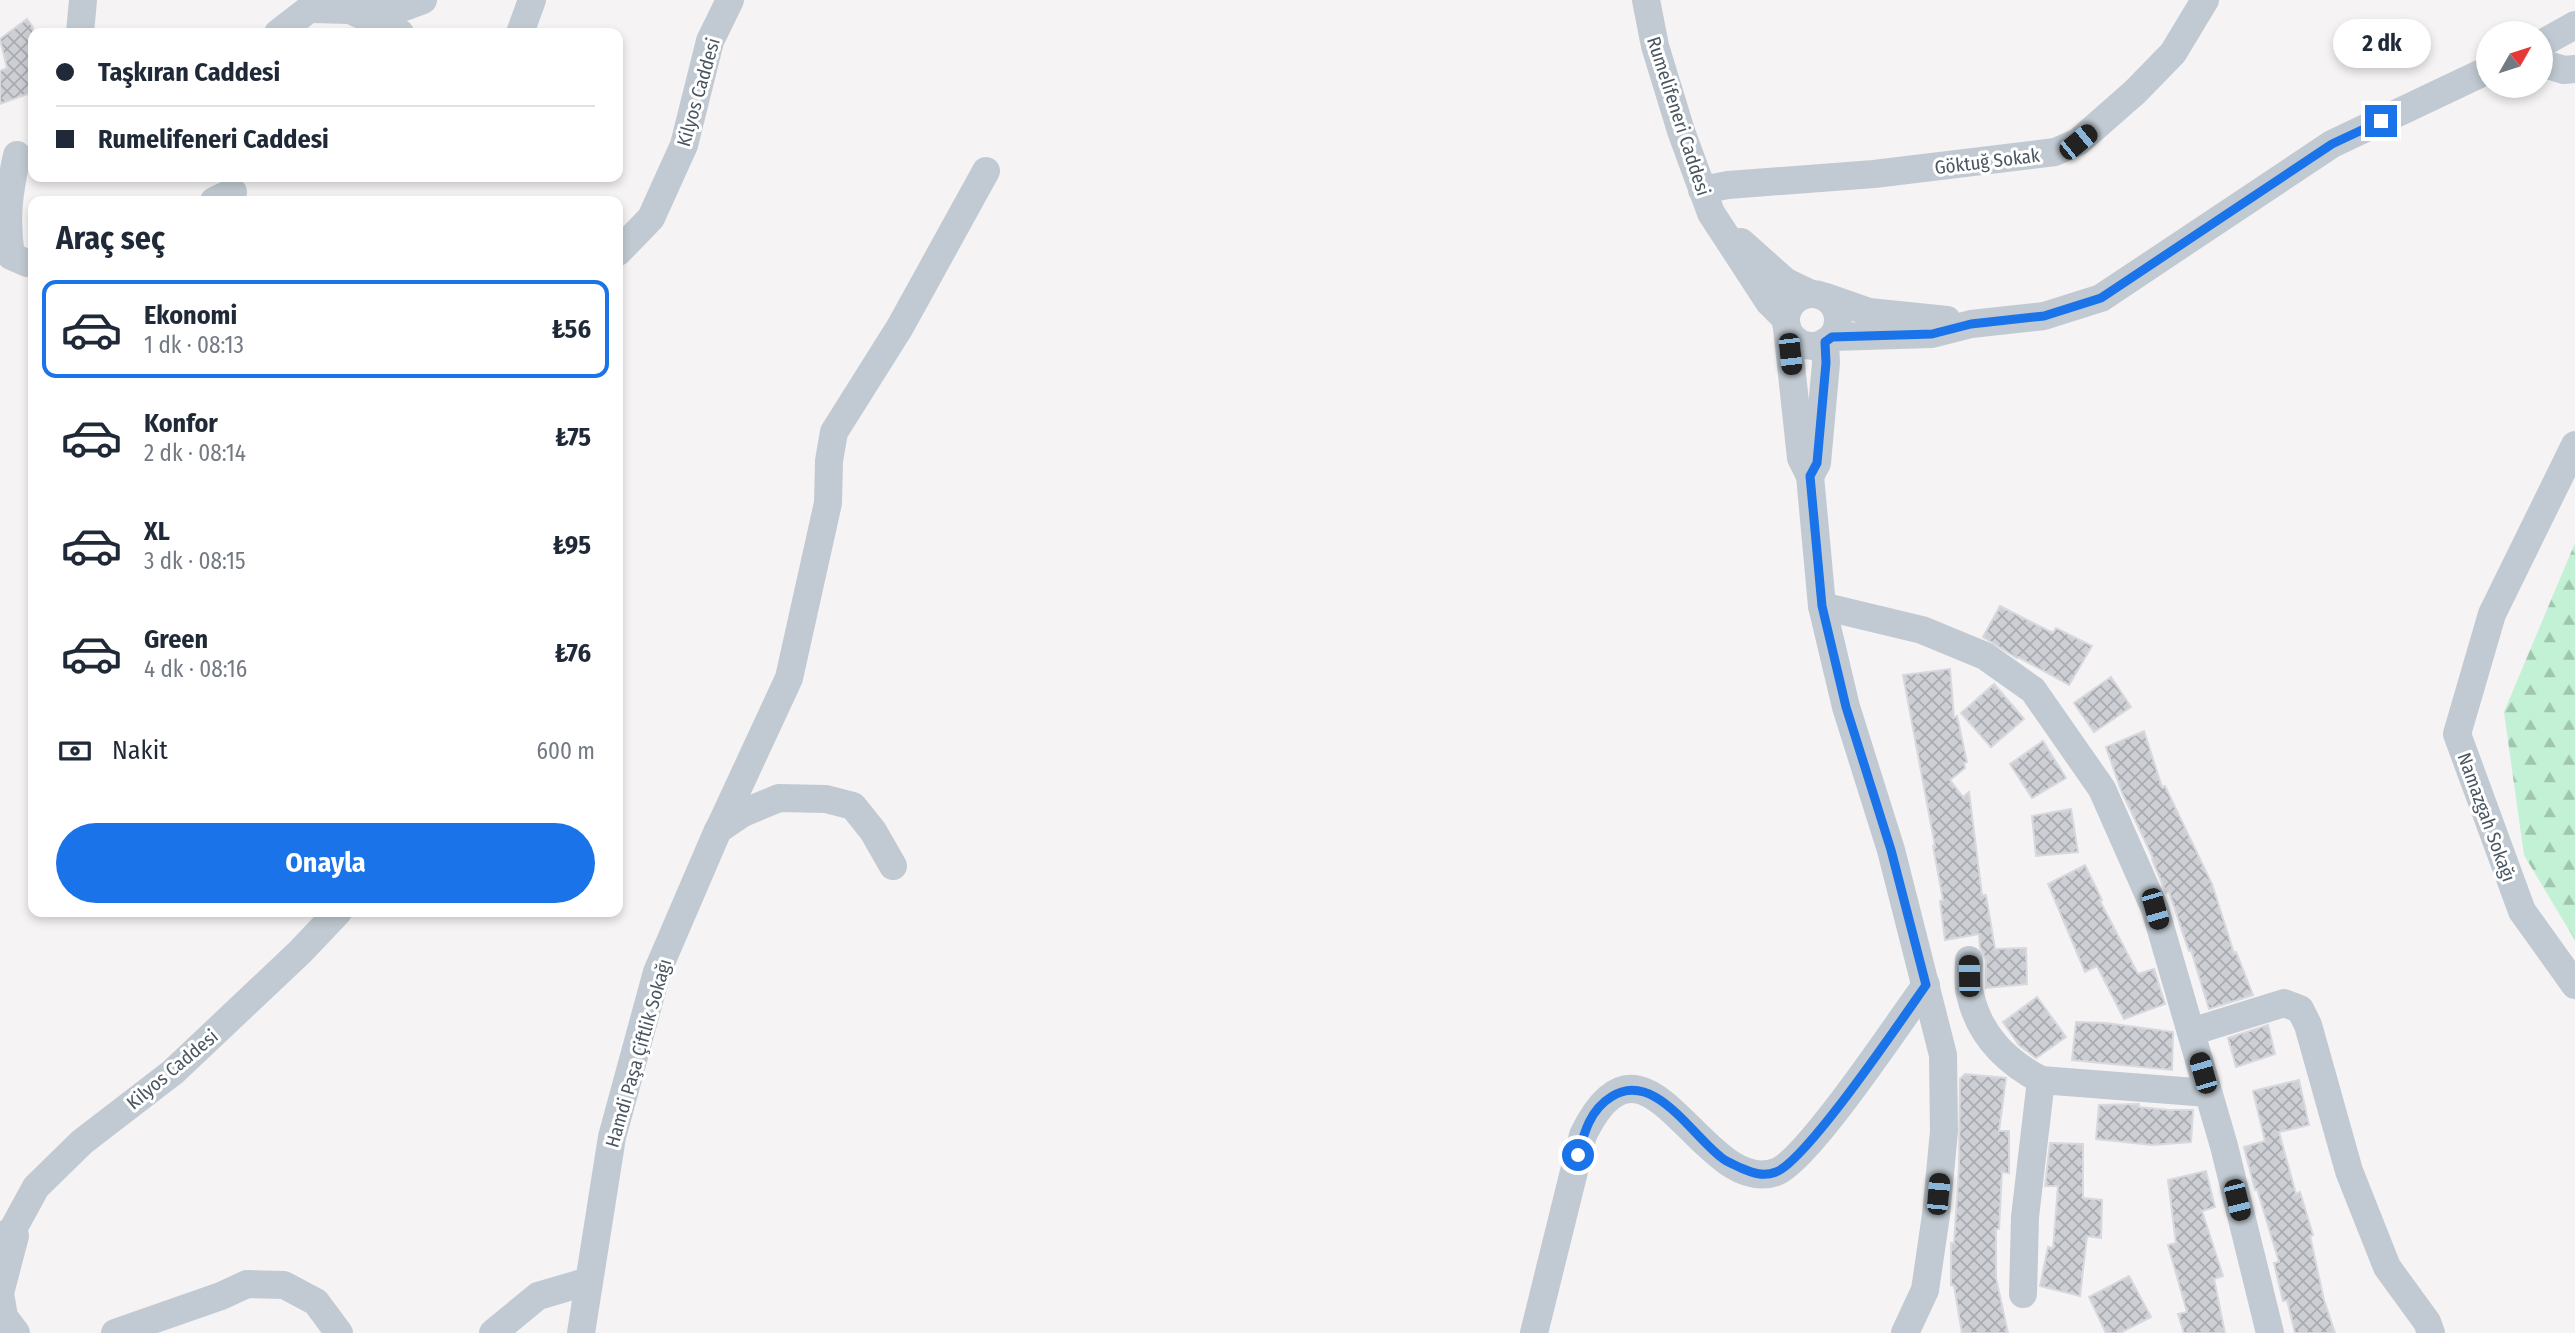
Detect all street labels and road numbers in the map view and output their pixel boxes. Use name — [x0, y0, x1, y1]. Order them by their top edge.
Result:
street label: Rumelifeneri Caddesi — [1642, 34, 1715, 199]
street label: Kilyos Caddesi — [672, 35, 725, 149]
street label: Göktuğ Sokak — [1933, 144, 2041, 179]
street label: Namazgah Sokağı — [2453, 750, 2520, 885]
street label: Hamdi Paşa Çiftlik Sokağı — [601, 956, 676, 1150]
street label: Kilyos Caddesi — [122, 1025, 223, 1114]

